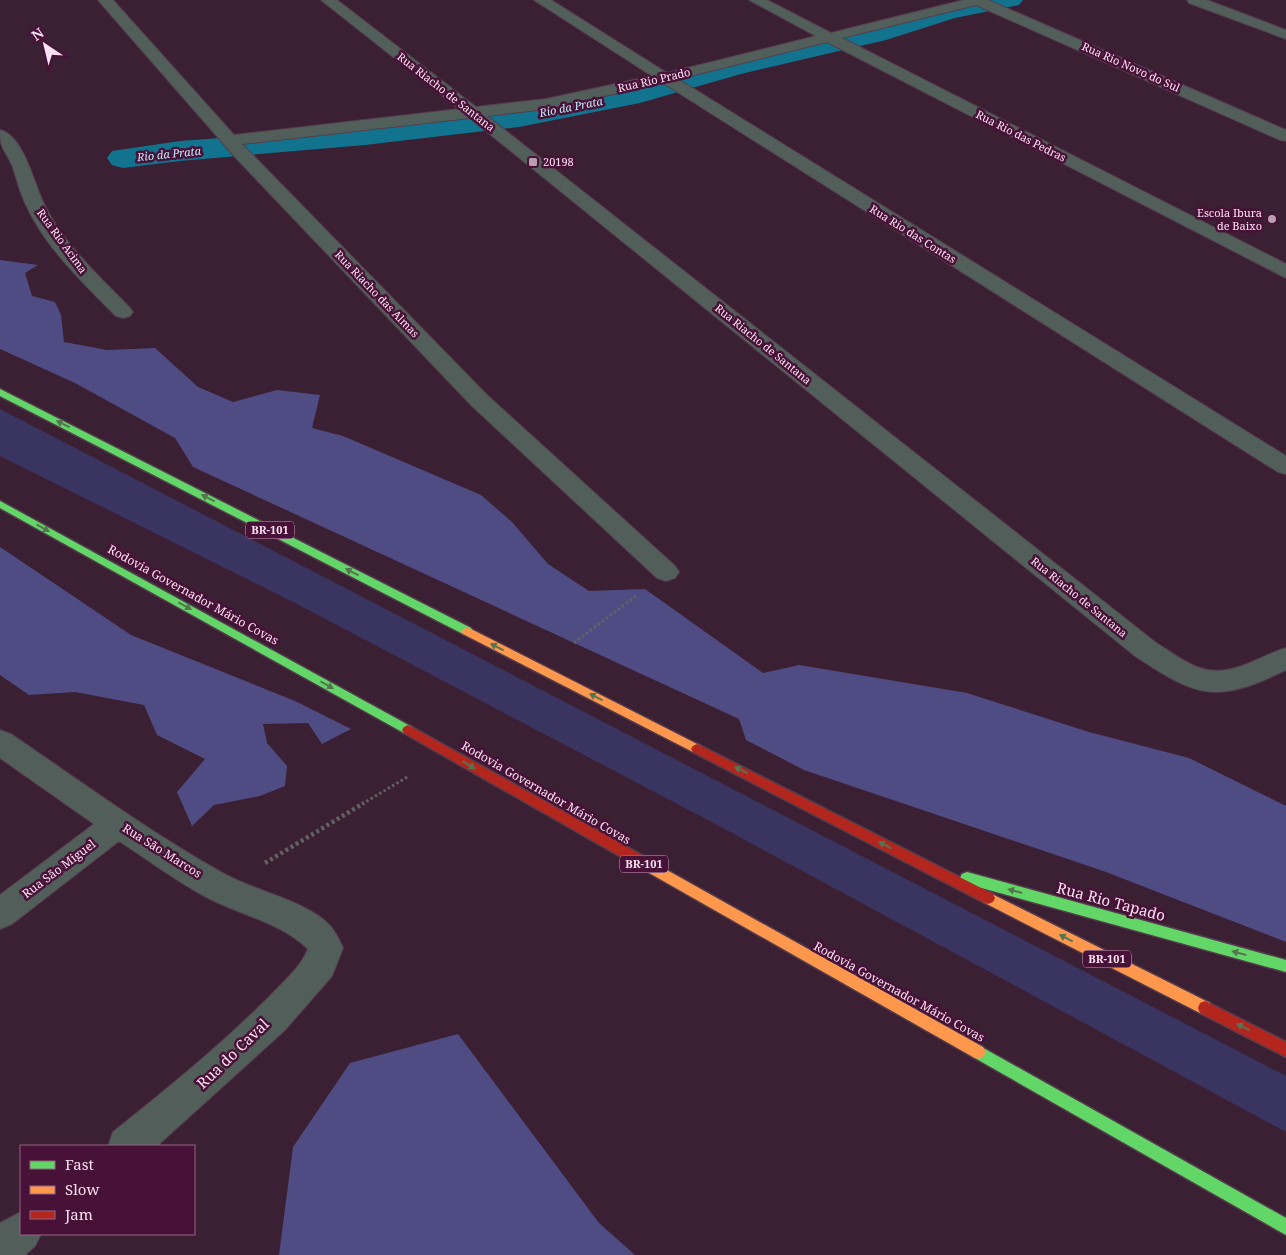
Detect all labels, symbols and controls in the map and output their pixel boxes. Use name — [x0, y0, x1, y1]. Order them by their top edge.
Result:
north arrow — [20, 20, 70, 70]
text: N — [27, 23, 47, 45]
street label: Rua Rio Novo do Sul — [1080, 38, 1183, 95]
street label: Rua Riacho de Santana — [394, 49, 498, 134]
street label: Rua Rio Prado — [616, 64, 692, 95]
water label: Rio da Prata — [537, 93, 604, 120]
street label: Rua Rio das Pedras — [974, 106, 1069, 165]
water label: Rio da Prata — [135, 143, 202, 164]
place label: 20198 — [543, 154, 574, 169]
marker: 20198 — [527, 156, 539, 168]
street label: Rua Rio das Contas — [867, 201, 959, 266]
street label: Rua Rio Acima — [34, 205, 91, 276]
place label: Escola Ibura de Baixo — [1197, 205, 1262, 233]
marker: Escola Ibura de Baixo — [1266, 213, 1278, 225]
street label: Rua Riacho das Almas — [332, 247, 423, 340]
street label: Rua Riacho de Santana — [712, 300, 815, 387]
one-way arrow — [56, 420, 70, 428]
one-way arrow — [201, 494, 215, 502]
road number: BR-101 — [246, 522, 294, 538]
one-way arrow — [36, 523, 49, 532]
street label: Rodovia Governador Mário Covas — [105, 540, 282, 649]
street label: Rua Riacho de Santana — [1028, 553, 1131, 640]
one-way arrow — [345, 568, 360, 576]
one-way arrow — [178, 602, 192, 610]
one-way arrow — [490, 643, 504, 651]
one-way arrow — [320, 681, 334, 689]
one-way arrow — [589, 693, 603, 701]
street label: Rodovia Governador Mário Covas — [459, 737, 634, 848]
one-way arrow — [462, 760, 475, 769]
one-way arrow — [734, 766, 748, 774]
street label: Rua São Marcos — [119, 819, 205, 882]
street label: Rua São Miguel — [18, 835, 99, 902]
one-way arrow — [878, 841, 893, 849]
road number: BR-101 — [620, 856, 668, 872]
street label: Rua Rio Tapado — [1055, 877, 1168, 925]
one-way arrow — [1007, 887, 1022, 895]
one-way arrow — [1059, 934, 1074, 942]
street label: Rodovia Governador Mário Covas — [811, 937, 988, 1046]
one-way arrow — [1231, 949, 1247, 957]
road number: BR-101 — [1083, 951, 1131, 968]
street label: Rua do Caval — [192, 1014, 273, 1093]
one-way arrow — [1235, 1023, 1250, 1031]
legend — [20, 1145, 195, 1235]
text: Fast — [65, 1154, 94, 1174]
text: Slow — [65, 1179, 99, 1199]
text: Jam — [64, 1204, 93, 1224]

